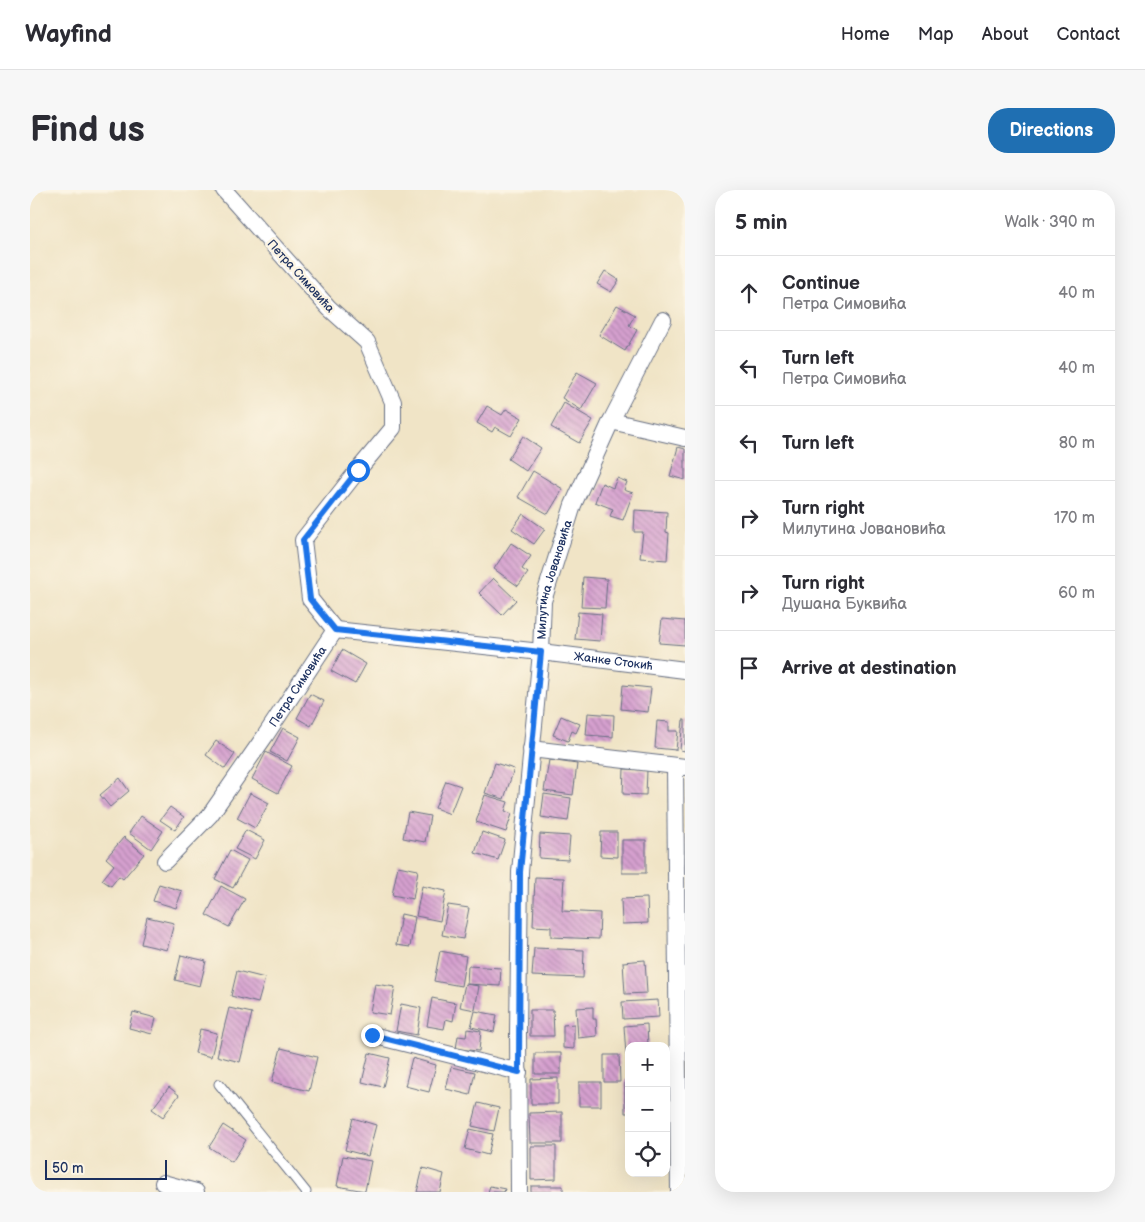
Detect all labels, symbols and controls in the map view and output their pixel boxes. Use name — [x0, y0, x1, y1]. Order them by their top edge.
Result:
text: Wayfind — [25, 20, 112, 49]
text: Home — [841, 24, 890, 45]
text: Map — [918, 24, 954, 45]
text: About — [982, 24, 1029, 45]
text: Contact — [1057, 24, 1120, 45]
button: Directions — [988, 108, 1115, 153]
text: Find us — [30, 109, 145, 152]
text: 5 min — [735, 210, 788, 235]
text: Walk · 390 m — [1004, 213, 1095, 232]
street label: Петра Симовића — [264, 237, 337, 316]
text: Continue — [782, 272, 860, 295]
icon: ahead — [735, 279, 763, 307]
text: 40 m — [1058, 284, 1095, 303]
text: Петра Симовића — [782, 295, 907, 314]
text: Turn left — [782, 347, 854, 370]
icon: left — [735, 354, 763, 382]
text: 40 m — [1058, 359, 1095, 378]
text: Петра Симовића — [782, 370, 907, 389]
icon: left — [735, 429, 763, 457]
text: Turn left — [782, 432, 854, 455]
text: 80 m — [1059, 434, 1095, 453]
route start — [347, 459, 370, 482]
text: Turn right — [782, 497, 865, 520]
icon: right — [735, 504, 763, 532]
text: 170 m — [1054, 509, 1095, 528]
street label: Милутина Јовановића — [534, 518, 576, 640]
text: Милутина Јовановића — [782, 520, 946, 539]
text: Turn right — [782, 572, 865, 595]
icon: right — [735, 579, 763, 607]
text: 60 m — [1058, 584, 1095, 603]
text: Душана Буквића — [782, 595, 907, 614]
street label: Петра Симовића — [266, 644, 330, 730]
street label: Жанке Стокић — [573, 649, 654, 674]
icon: arrive — [735, 654, 763, 682]
text: Arrive at destination — [782, 657, 957, 680]
route end — [361, 1024, 384, 1047]
map controls — [625, 1042, 670, 1177]
button: + — [625, 1042, 670, 1087]
button: − — [625, 1087, 670, 1132]
button: locate — [625, 1132, 670, 1177]
scale bar — [45, 1157, 168, 1180]
text: 50 m — [52, 1160, 84, 1177]

